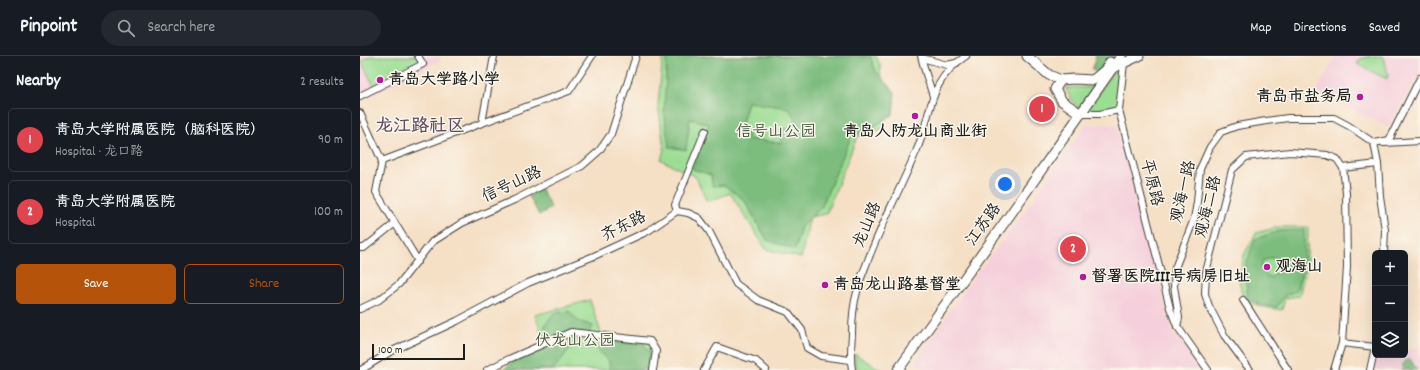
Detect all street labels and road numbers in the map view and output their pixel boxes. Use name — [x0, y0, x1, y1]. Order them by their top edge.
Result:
street label: 平原路 — [1134, 157, 1168, 209]
street label: 观海一路 — [1166, 158, 1202, 226]
street label: 信号山路 — [478, 161, 546, 209]
street label: 观海二路 — [1190, 173, 1228, 241]
street label: 龙山路 — [848, 198, 888, 252]
street label: 江苏路 — [961, 199, 1007, 251]
street label: 齐东路 — [597, 206, 651, 248]

